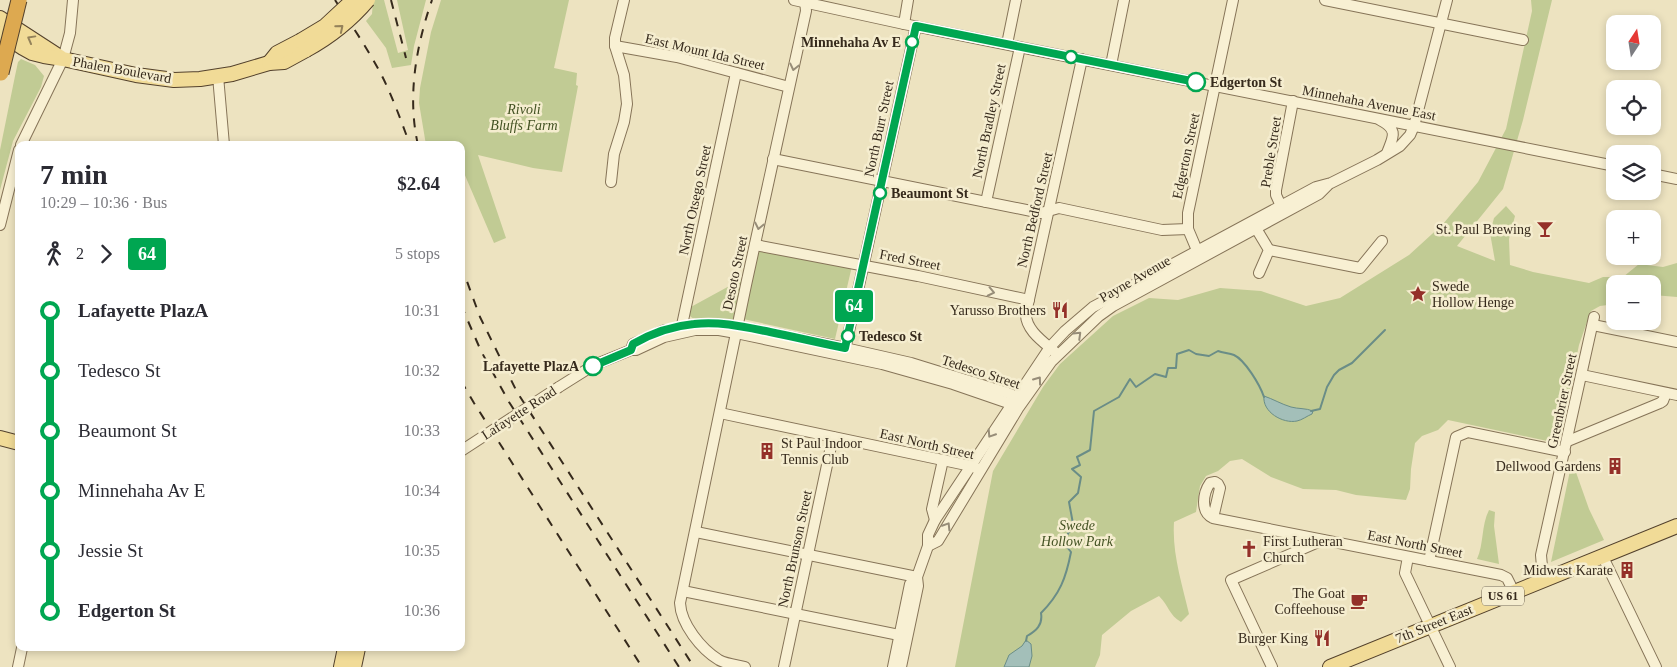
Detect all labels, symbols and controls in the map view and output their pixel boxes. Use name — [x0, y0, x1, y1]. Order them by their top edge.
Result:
north arrow — [1606, 15, 1661, 70]
map controls — [1606, 15, 1661, 330]
one-way arrow — [334, 24, 343, 33]
street label: East Mount Ida Street — [644, 31, 766, 73]
one-way arrow — [28, 35, 37, 45]
place label: Minnehaha Av E — [801, 35, 901, 50]
marker: Minnehaha Av E — [905, 35, 919, 49]
unlabelled marker — [1064, 50, 1078, 64]
street label: Phalen Boulevard — [71, 54, 173, 86]
street label: North Bradley Street — [970, 62, 1008, 180]
one-way arrow — [789, 63, 800, 72]
marker: Edgerton St — [1186, 72, 1206, 92]
place label: Edgerton St — [1210, 75, 1282, 90]
street label: North Burr Street — [861, 79, 897, 178]
button: locate — [1606, 80, 1661, 135]
street label: Minnehaha Avenue East — [1301, 83, 1437, 123]
park label: Rivoli Bluffs Farm — [490, 102, 558, 133]
street label: Edgerton Street — [1170, 112, 1202, 200]
street label: Preble Street — [1258, 115, 1284, 189]
street label: North Otsego Street — [676, 144, 714, 256]
button: layers — [1606, 145, 1661, 200]
street label: North Bedford Street — [1014, 151, 1056, 269]
text: 7 min — [40, 159, 108, 190]
text: $2.64 — [397, 173, 440, 194]
marker: Beaumont St — [873, 186, 887, 200]
place label: Beaumont St — [891, 186, 969, 201]
text: 10:29 – 10:36 · Bus — [40, 194, 167, 211]
button: + — [1606, 210, 1661, 265]
bar icon: St. Paul Brewing — [1535, 219, 1555, 239]
one-way arrow — [754, 221, 765, 230]
place label: St. Paul Brewing — [1436, 222, 1531, 237]
street label: Desoto Street — [720, 234, 750, 312]
icon: walk — [40, 240, 68, 268]
icon: forward — [92, 240, 120, 268]
text: 64 — [138, 244, 156, 264]
text: 2 — [76, 245, 84, 262]
text: 5 stops — [395, 245, 440, 262]
street label: Fred Street — [878, 247, 942, 273]
street label: Payne Avenue — [1097, 253, 1173, 305]
button: − — [1606, 275, 1661, 330]
place label: Swede Hollow Henge — [1432, 279, 1514, 310]
place icon: Swede Hollow Henge — [1408, 284, 1428, 304]
one-way arrow — [987, 286, 996, 297]
line badge: 64 — [832, 290, 876, 322]
text: 64 — [845, 296, 863, 316]
text: Lafayette PlazA — [78, 300, 208, 321]
restaurant icon: Yarusso Brothers — [1050, 300, 1070, 320]
text: 10:31 — [404, 302, 440, 319]
place label: Yarusso Brothers — [950, 303, 1046, 318]
marker: Tedesco St — [841, 329, 855, 343]
place label: Tedesco St — [859, 329, 922, 344]
one-way arrow — [1073, 332, 1082, 341]
street label: Tedesco Street — [940, 352, 1022, 392]
street label: Greenbrier Street — [1545, 352, 1579, 450]
marker: Lafayette PlazA — [583, 356, 603, 376]
place label: Lafayette PlazA — [483, 359, 580, 374]
text: Tedesco St — [78, 360, 161, 381]
text: 10:32 — [404, 362, 440, 379]
one-way arrow — [1032, 377, 1041, 386]
street label: Lafayette Road — [479, 383, 559, 443]
text: Beaumont St — [78, 420, 177, 441]
text: 10:33 — [404, 422, 440, 439]
street label: East North Street — [878, 426, 976, 462]
one-way arrow — [988, 429, 997, 438]
place label: St Paul Indoor Tennis Club — [781, 436, 862, 467]
building icon: St Paul Indoor Tennis Club — [757, 441, 777, 461]
building icon: Dellwood Gardens — [1605, 456, 1625, 476]
place label: Dellwood Gardens — [1496, 459, 1601, 474]
text: Minnehaha Av E — [78, 480, 205, 501]
text: 10:34 — [404, 482, 440, 499]
street label: North Brunson Street — [775, 489, 815, 609]
park label: Swede Hollow Park — [1040, 518, 1114, 549]
one-way arrow — [941, 522, 951, 531]
street label: East North Street — [1366, 527, 1464, 561]
place label: First Lutheran Church — [1263, 534, 1343, 565]
church icon: First Lutheran Church — [1239, 539, 1259, 559]
text: Jessie St — [78, 540, 143, 561]
text: 10:35 — [404, 542, 440, 559]
building icon: Midwest Karate — [1617, 560, 1637, 580]
place label: Midwest Karate — [1523, 563, 1613, 578]
place label: The Goat Coffeehouse — [1275, 586, 1345, 617]
road number: US 61 — [1482, 586, 1524, 606]
cafe icon: The Goat Coffeehouse — [1349, 591, 1369, 611]
text: Edgerton St — [78, 600, 176, 621]
text: 10:36 — [404, 602, 440, 619]
street label: 7th Street East — [1393, 602, 1475, 646]
restaurant icon: Burger King — [1312, 628, 1332, 648]
place label: Burger King — [1238, 631, 1308, 646]

